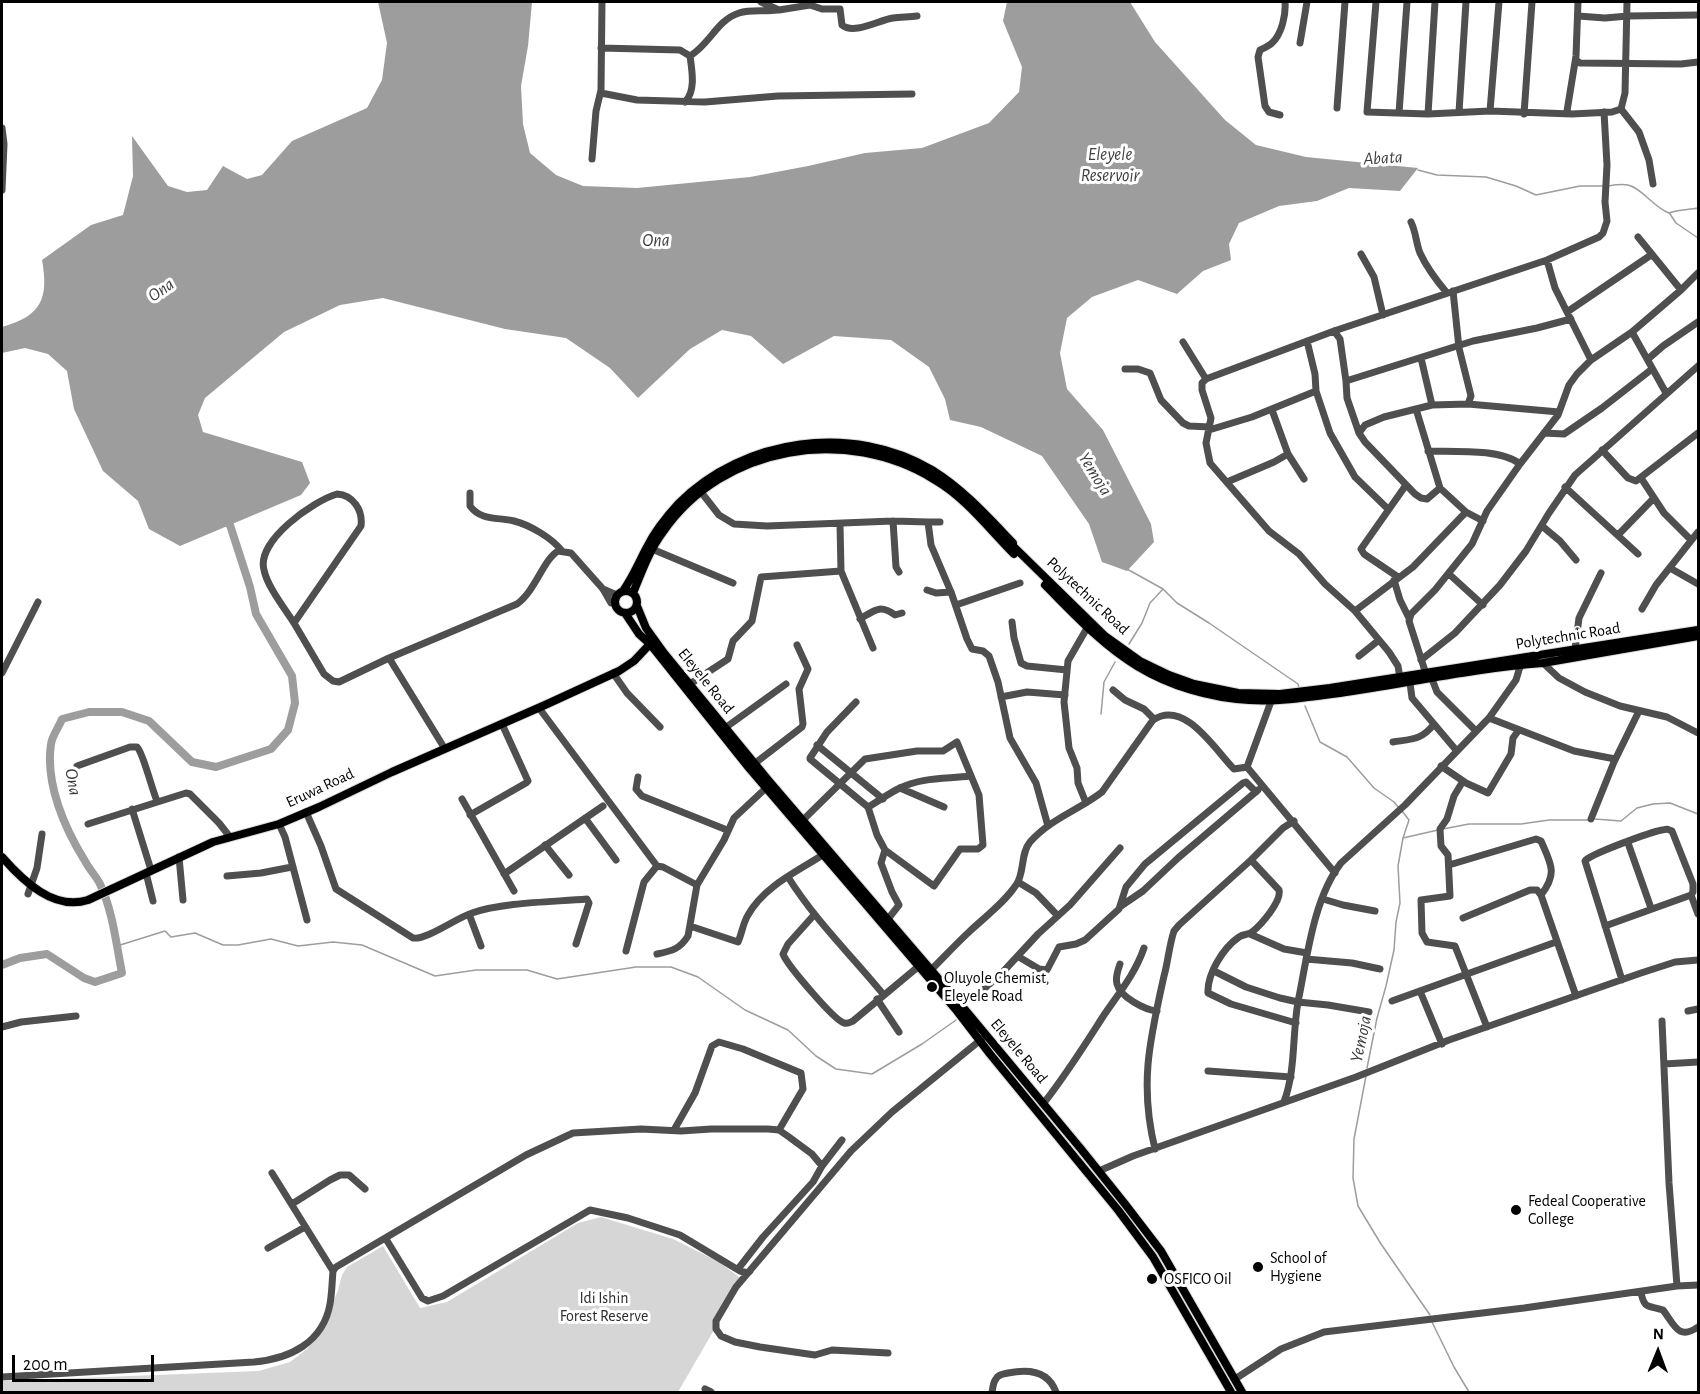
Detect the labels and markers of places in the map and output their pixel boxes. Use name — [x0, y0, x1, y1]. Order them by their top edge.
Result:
place label: Oluyole Chemist, Eleyele Road — [944, 968, 1049, 1006]
marker: Oluyole Chemist, Eleyele Road — [925, 980, 939, 994]
place label: Fedeal Cooperative College — [1528, 1191, 1646, 1229]
marker: Fedeal Cooperative College — [1509, 1203, 1523, 1217]
place label: School of Hygiene — [1270, 1248, 1326, 1286]
marker: School of Hygiene — [1251, 1260, 1265, 1274]
place label: OSFICO Oil — [1164, 1269, 1232, 1289]
marker: OSFICO Oil — [1145, 1272, 1159, 1286]

